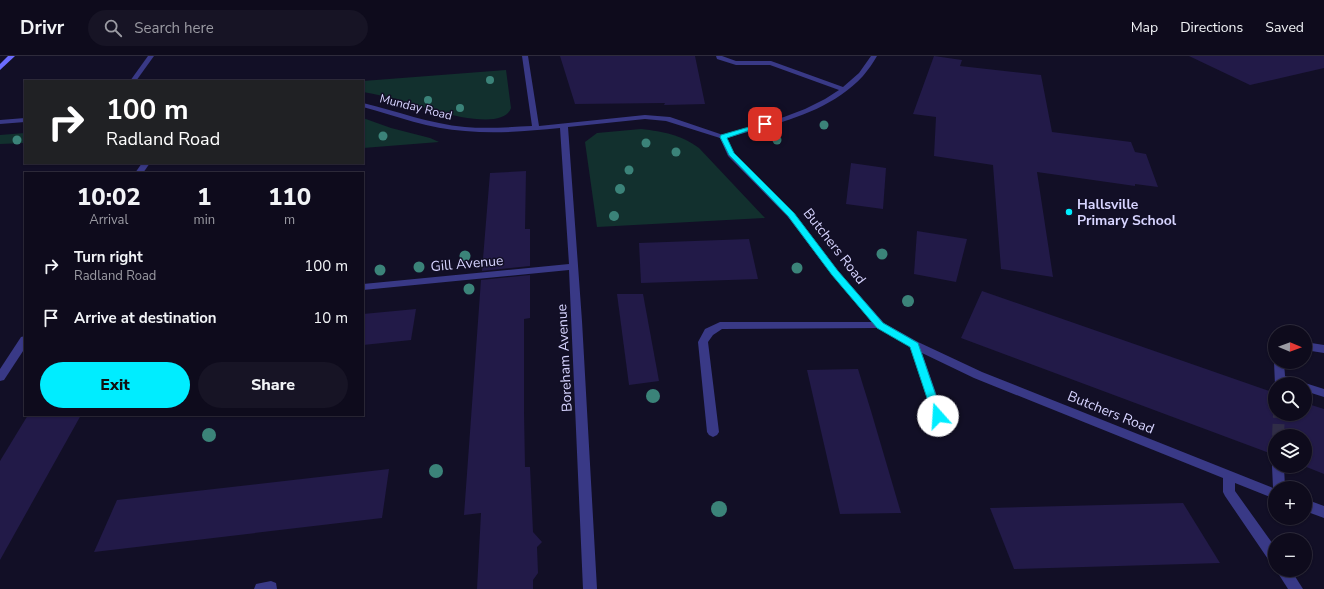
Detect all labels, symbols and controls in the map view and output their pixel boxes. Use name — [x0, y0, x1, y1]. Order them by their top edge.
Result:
search box — [88, 10, 368, 46]
text: Drivr — [20, 15, 64, 41]
icon: search — [102, 17, 124, 39]
text: Search here — [134, 18, 214, 38]
text: Map — [1131, 18, 1158, 37]
text: Directions — [1180, 18, 1243, 37]
text: Saved — [1265, 18, 1304, 37]
street label: Munday Road — [378, 90, 454, 124]
text: 100 m — [106, 91, 189, 129]
icon: right — [40, 96, 92, 148]
pin — [748, 107, 782, 141]
icon: arrive — [754, 113, 776, 135]
text: Radland Road — [106, 127, 220, 151]
text: 10:02 — [77, 181, 141, 213]
text: 1 — [197, 181, 212, 213]
text: 110 — [268, 181, 311, 213]
place label: Hallsville Primary School — [1077, 195, 1177, 230]
street label: Butchers Road — [799, 204, 870, 288]
marker: Hallsville Primary School — [1064, 207, 1074, 217]
text: Arrival — [89, 211, 128, 229]
text: min — [194, 211, 215, 229]
text: m — [284, 211, 295, 229]
text: Turn right — [74, 247, 143, 267]
street label: Gill Avenue — [430, 251, 504, 276]
icon: right — [40, 255, 62, 277]
text: 100 m — [304, 256, 348, 276]
text: Radland Road — [74, 267, 156, 285]
street label: Boreham Avenue — [552, 303, 577, 413]
icon: arrive — [40, 307, 62, 329]
text: Arrive at destination — [74, 308, 217, 328]
text: 10 m — [313, 308, 348, 328]
north arrow — [1268, 325, 1312, 369]
map controls — [1268, 325, 1312, 577]
button: Exit — [40, 362, 190, 408]
button: Share — [198, 362, 348, 408]
button: search — [1268, 377, 1312, 421]
street label: Butchers Road — [1065, 386, 1157, 438]
position arrow — [917, 395, 959, 437]
button: layers — [1268, 429, 1312, 473]
button: + — [1268, 481, 1312, 525]
button: − — [1268, 533, 1312, 577]

